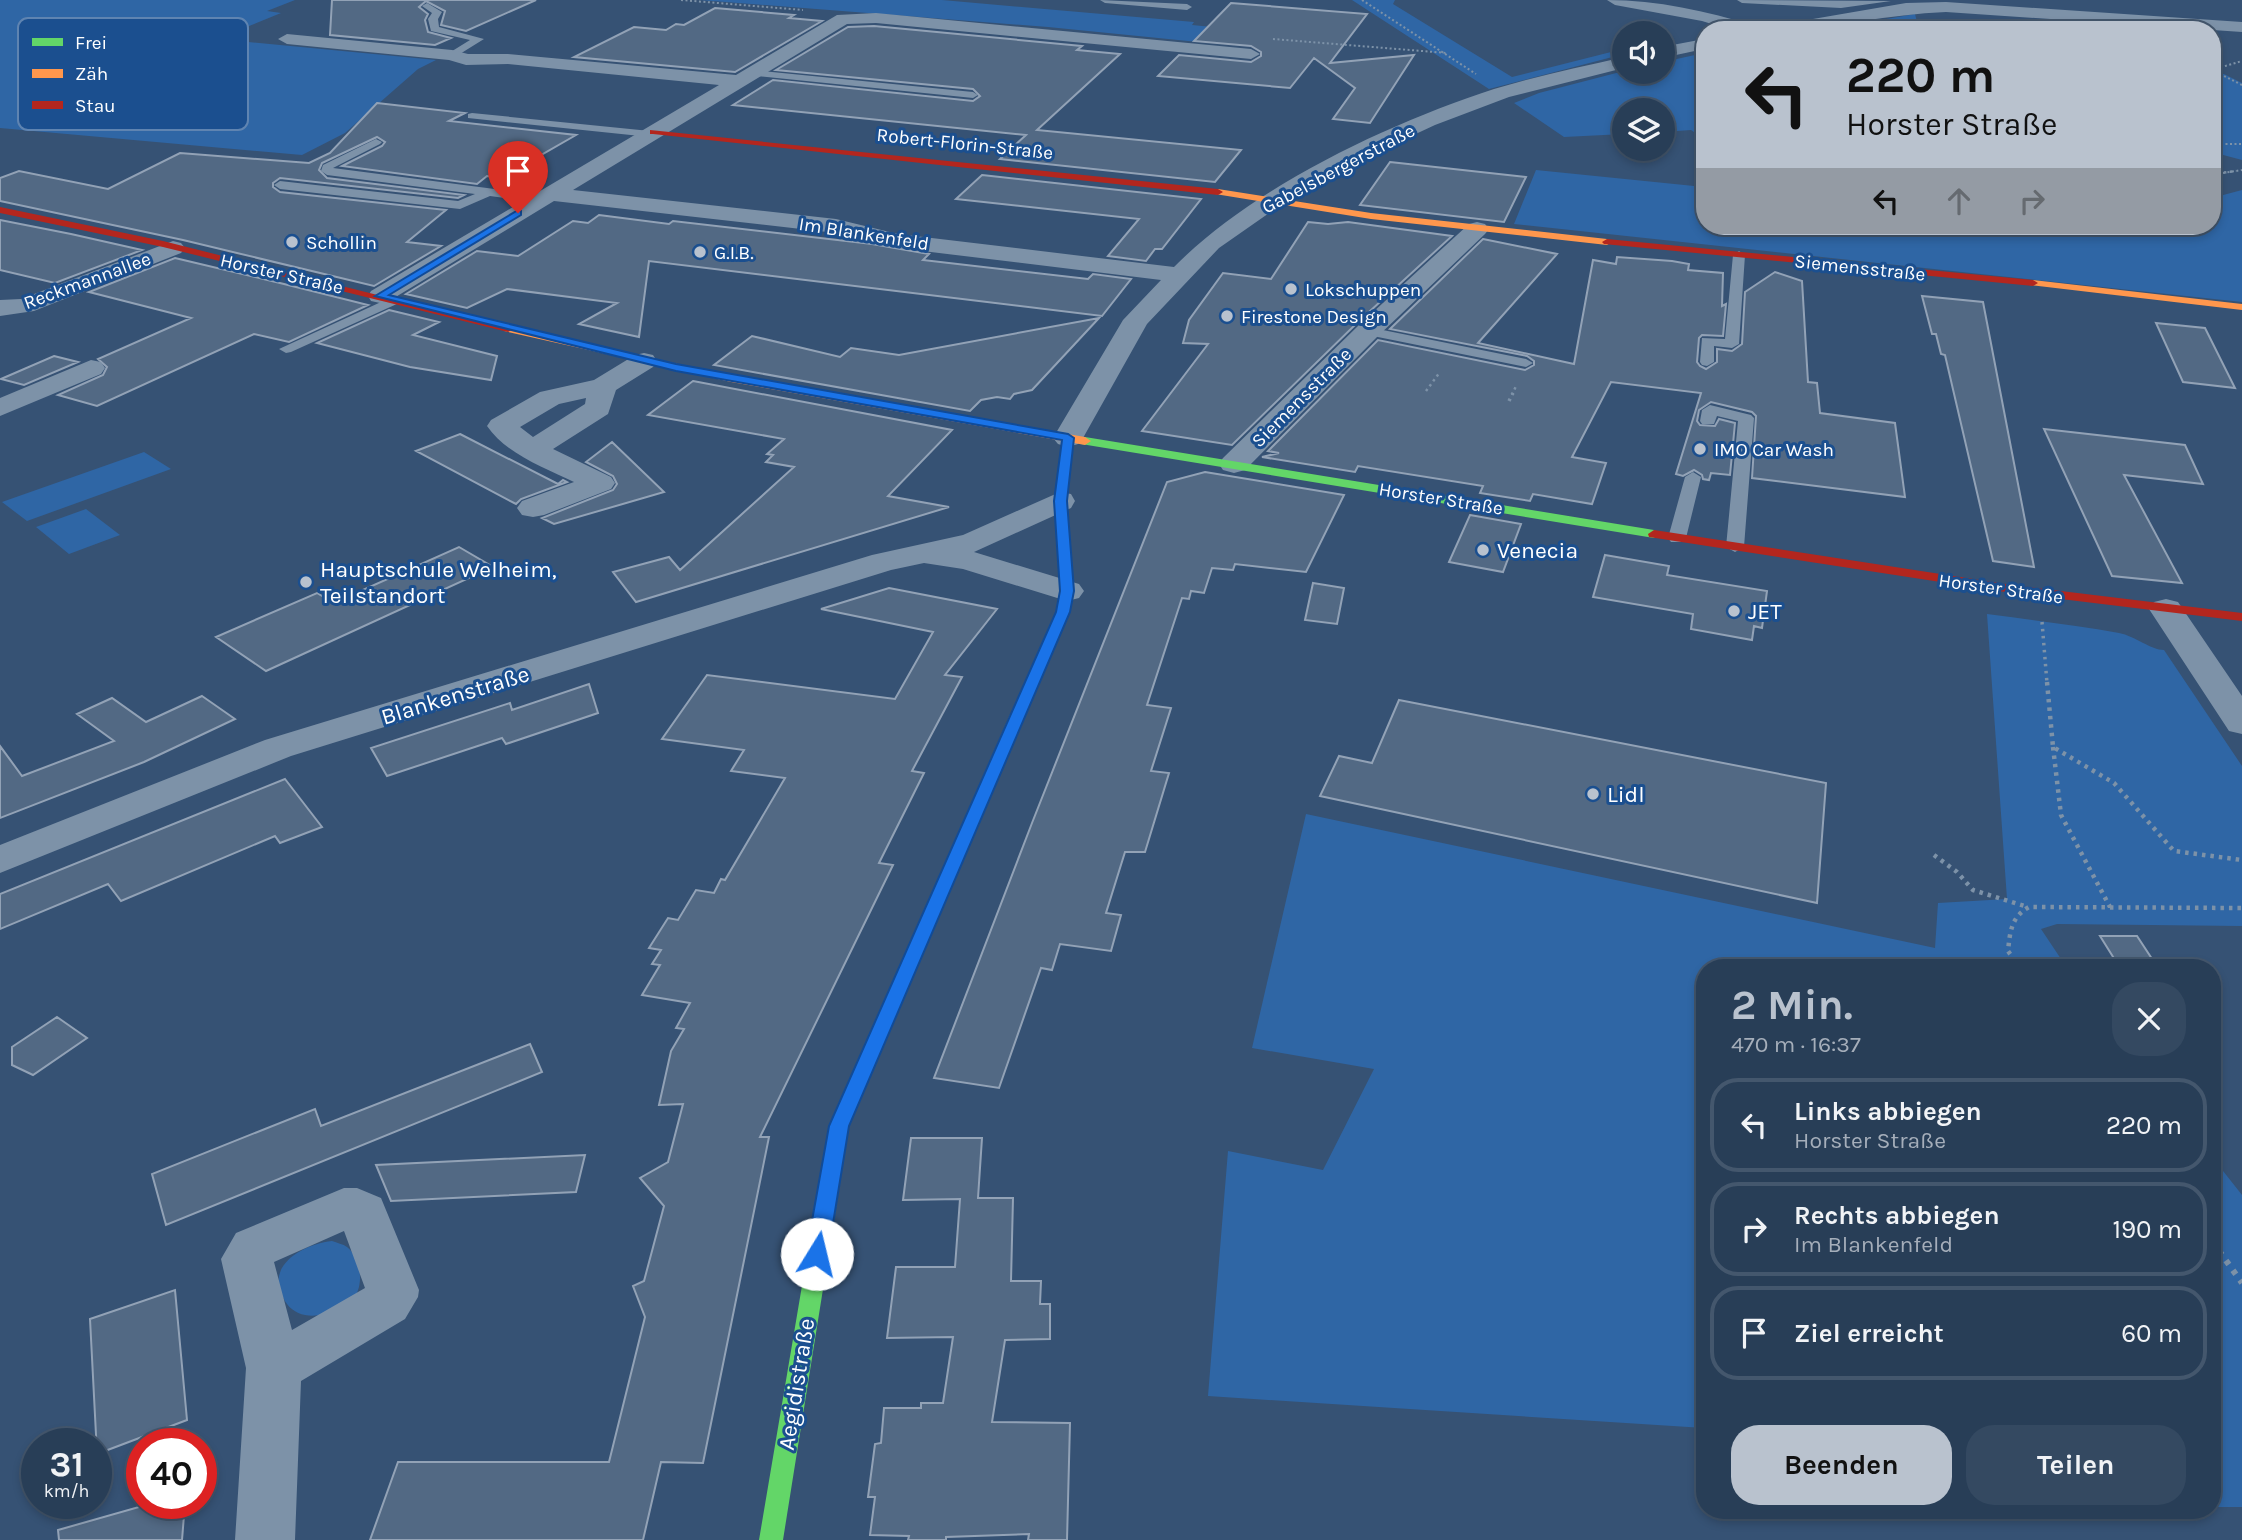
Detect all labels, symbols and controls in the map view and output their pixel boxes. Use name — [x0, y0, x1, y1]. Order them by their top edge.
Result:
legend — [18, 18, 248, 130]
map controls — [1612, 21, 1675, 161]
button: sound — [1612, 21, 1675, 84]
text: Frei — [75, 32, 107, 54]
text: 220 m — [1846, 47, 1995, 104]
icon: left — [1731, 49, 1822, 140]
text: Zäh — [75, 63, 108, 85]
text: Stau — [75, 95, 116, 117]
button: layers — [1612, 98, 1675, 161]
text: Horster Straße — [1846, 106, 2058, 143]
street label: Gabelsbergerstraße — [1258, 119, 1419, 218]
street label: Robert-Florin-Straße — [876, 124, 1054, 164]
pin — [488, 141, 548, 213]
icon: arrive — [499, 152, 537, 190]
icon: left — [1867, 182, 1905, 220]
icon: ahead — [1940, 182, 1978, 220]
icon: right — [2013, 182, 2051, 220]
street label: Im Blankenfeld — [797, 213, 930, 255]
place label: Schollin — [306, 232, 377, 254]
marker: Schollin — [284, 234, 300, 250]
place label: G.I.B. — [714, 242, 754, 264]
marker: G.I.B. — [692, 244, 708, 260]
street label: Reckmannallee — [21, 248, 154, 314]
street label: Horster Straße — [218, 249, 345, 299]
street label: Siemensstraße — [1793, 250, 1927, 286]
place label: Lokschuppen — [1305, 279, 1421, 301]
marker: Lokschuppen — [1283, 281, 1299, 297]
place label: Firestone Design — [1241, 306, 1387, 328]
marker: Firestone Design — [1219, 308, 1235, 324]
street label: Siemensstraße — [1247, 343, 1356, 452]
place label: IMO Car Wash — [1714, 439, 1834, 461]
marker: IMO Car Wash — [1692, 441, 1708, 457]
street label: Horster Straße — [1377, 478, 1505, 520]
place label: Venecia — [1497, 537, 1578, 564]
marker: Venecia — [1475, 542, 1491, 558]
place label: Hauptschule Welheim, Teilstandort — [320, 556, 557, 609]
street label: Horster Straße — [1937, 569, 2065, 609]
marker: Hauptschule Welheim, Teilstandort — [298, 574, 314, 590]
place label: JET — [1748, 598, 1782, 625]
marker: JET — [1726, 603, 1742, 619]
street label: Blankenstraße — [378, 660, 533, 731]
place label: Lidl — [1607, 781, 1645, 808]
marker: Lidl — [1585, 786, 1601, 802]
text: 2 Min. — [1731, 980, 1853, 1030]
button: close — [2112, 982, 2186, 1056]
text: 470 m · 16:37 — [1731, 1031, 1861, 1058]
text: Links abbiegen — [1794, 1096, 1982, 1127]
icon: left — [1735, 1106, 1773, 1144]
text: 220 m — [2106, 1110, 2182, 1141]
text: Horster Straße — [1794, 1127, 1946, 1154]
text: Rechts abbiegen — [1794, 1200, 2000, 1231]
icon: right — [1735, 1210, 1773, 1248]
text: 190 m — [2112, 1214, 2182, 1245]
position arrow — [780, 1217, 854, 1291]
text: Im Blankenfeld — [1794, 1231, 1953, 1258]
icon: arrive — [1735, 1314, 1773, 1352]
street label: Aegidistraße — [773, 1316, 820, 1452]
text: Ziel erreicht — [1794, 1318, 1944, 1349]
text: 60 m — [2121, 1318, 2182, 1349]
button: Beenden — [1731, 1425, 1952, 1505]
button: Teilen — [1966, 1425, 2186, 1505]
speed limit sign: 40 — [126, 1428, 217, 1519]
text: 31 — [49, 1444, 84, 1485]
text: km/h — [44, 1480, 89, 1502]

